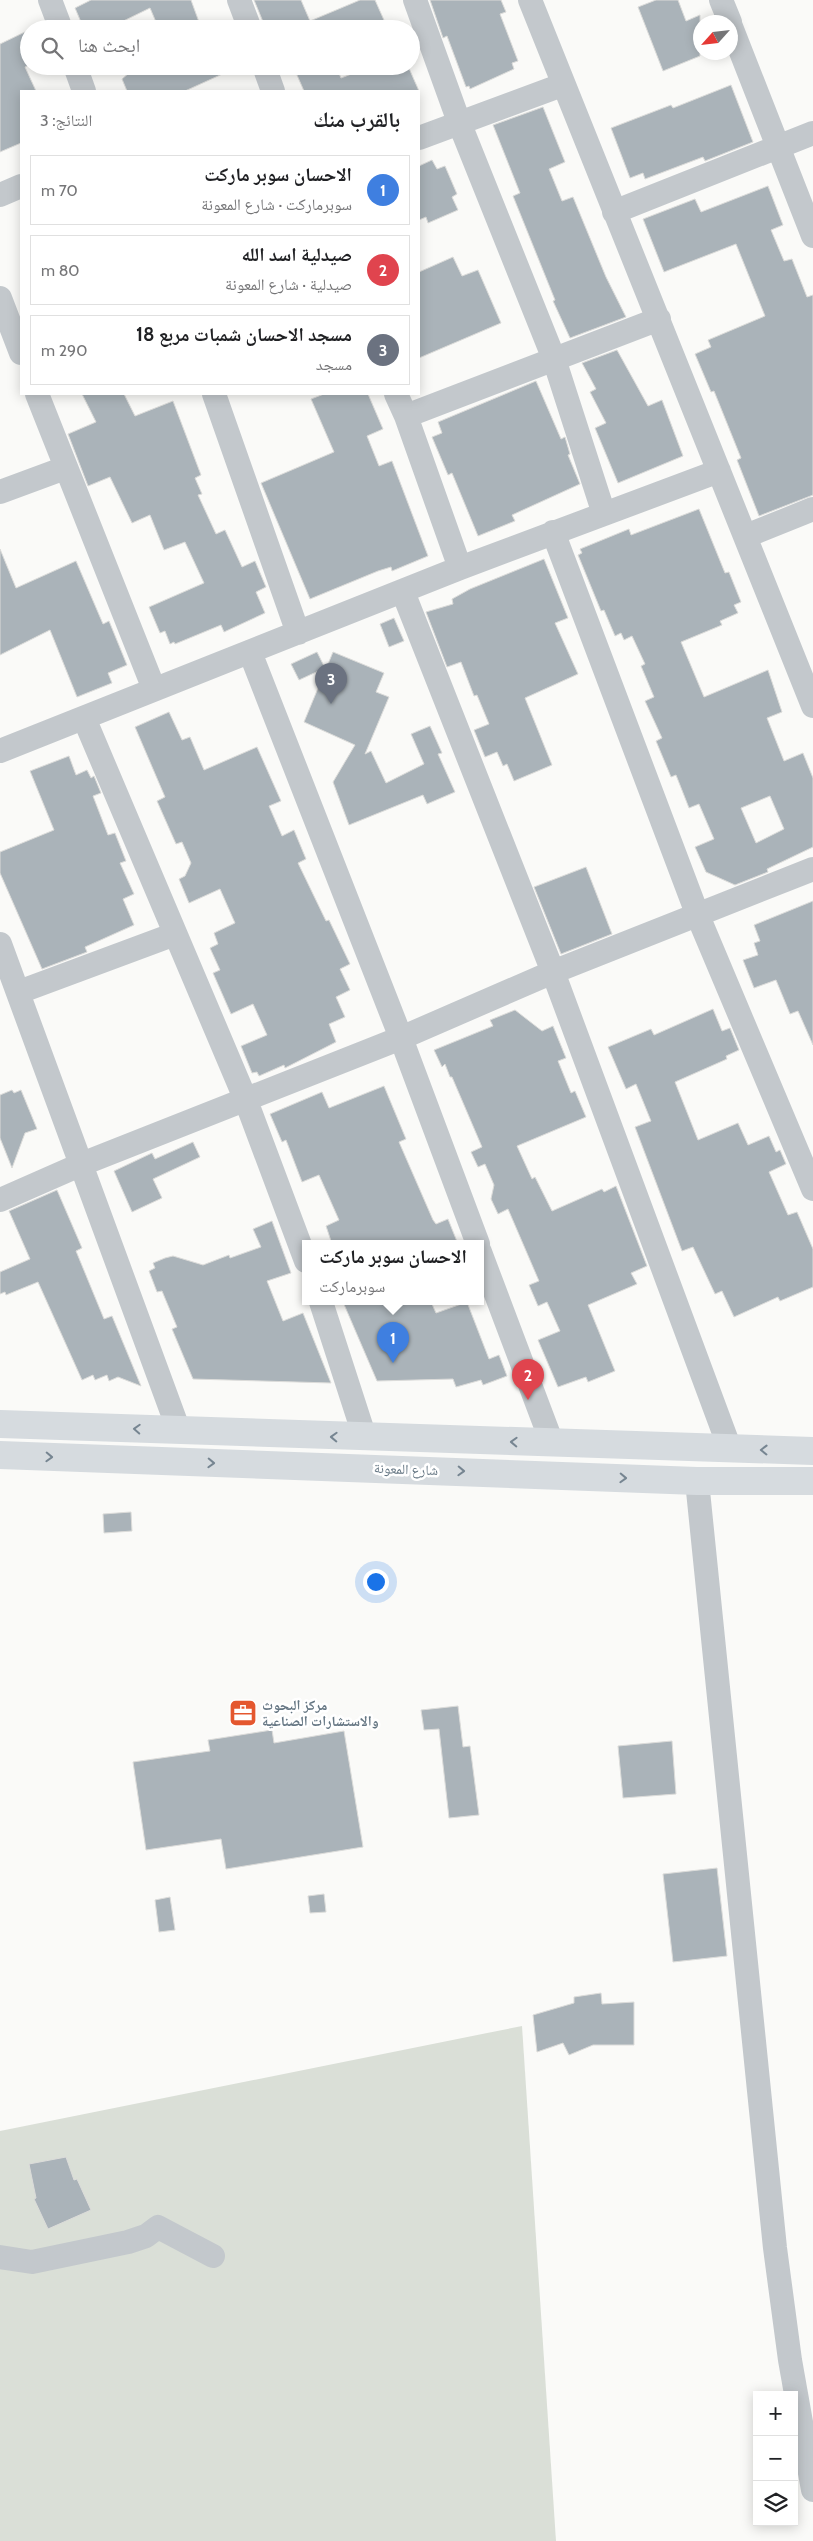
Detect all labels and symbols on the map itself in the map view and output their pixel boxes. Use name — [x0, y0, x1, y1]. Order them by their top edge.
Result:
north arrow — [693, 15, 738, 60]
pin: 3 — [315, 663, 347, 704]
pin: 1 — [377, 1322, 409, 1363]
pin: 2 — [512, 1359, 544, 1400]
one-way arrow — [133, 1424, 141, 1435]
one-way arrow — [330, 1431, 338, 1442]
one-way arrow — [510, 1437, 518, 1447]
one-way arrow — [760, 1445, 768, 1455]
one-way arrow — [45, 1451, 53, 1462]
one-way arrow — [207, 1457, 215, 1468]
street label: شارع المعونة — [373, 1459, 438, 1480]
one-way arrow — [458, 1466, 465, 1476]
one-way arrow — [620, 1473, 628, 1483]
your location — [363, 1569, 389, 1595]
place label: مركز البحوث والاستشارات الصناعية — [262, 1696, 379, 1730]
office icon: مركز البحوث والاستشارات الصناعية — [228, 1698, 258, 1728]

